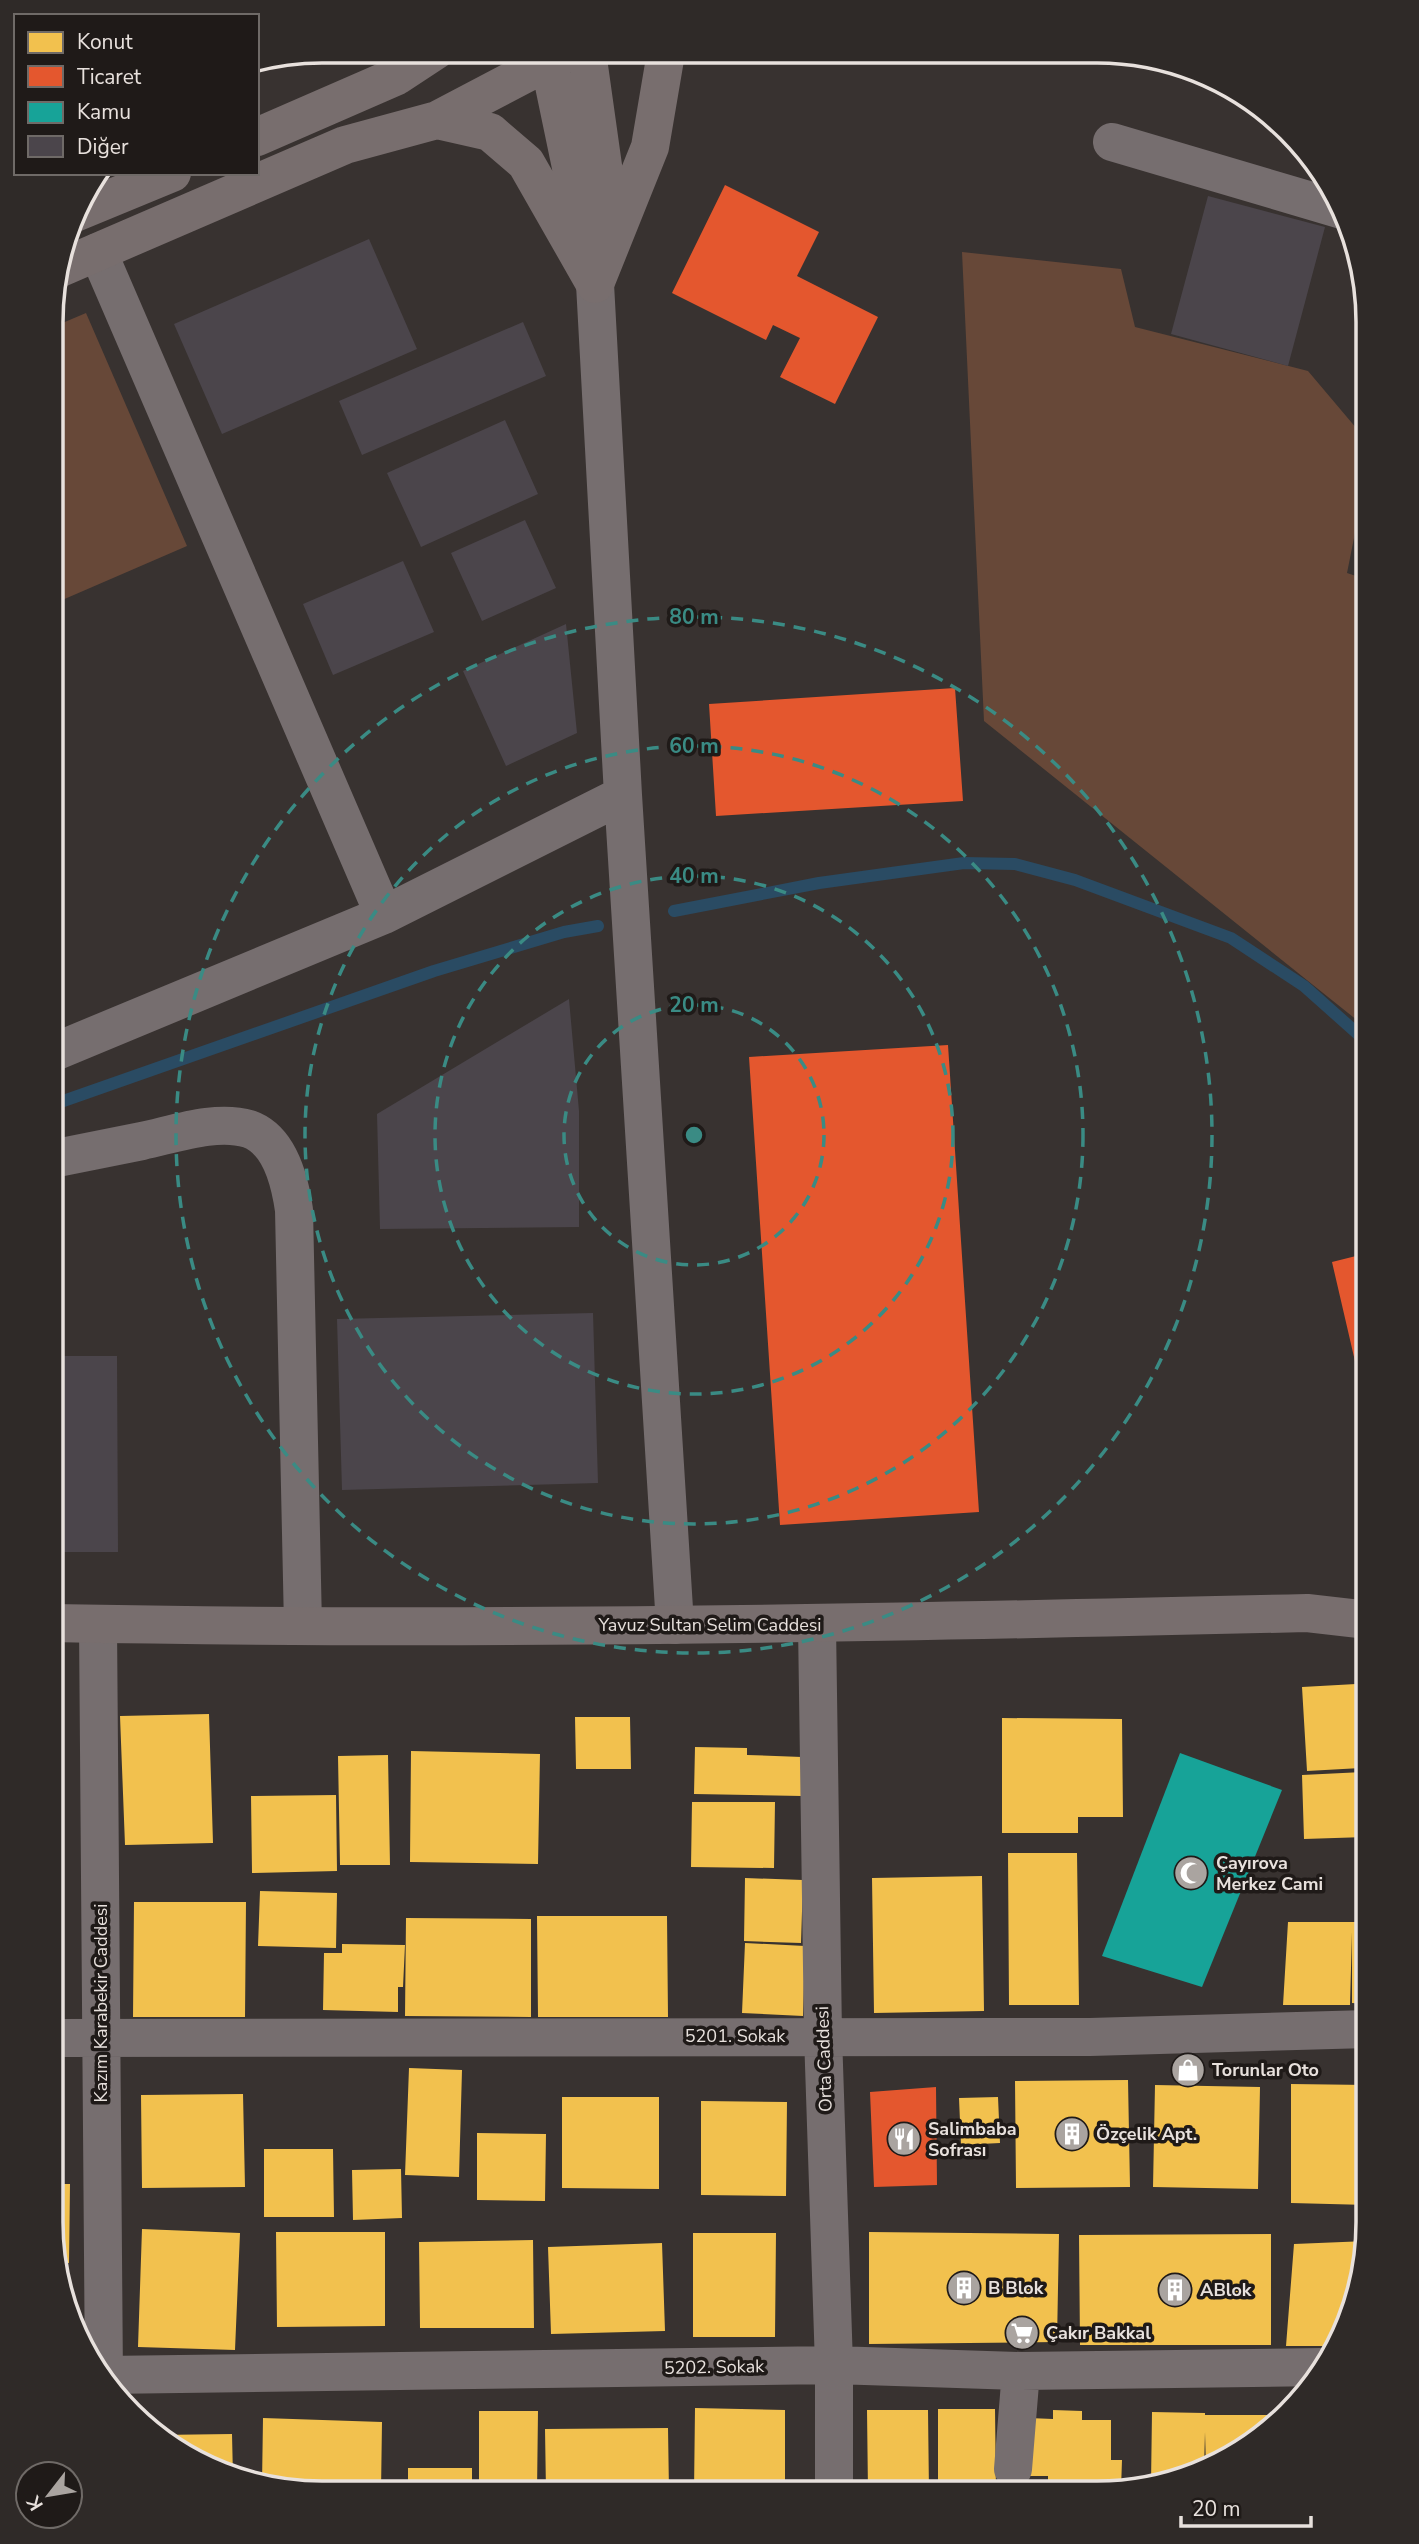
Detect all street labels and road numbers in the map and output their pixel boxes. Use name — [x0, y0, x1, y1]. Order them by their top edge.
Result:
street label: Yavuz Sultan Selim Caddesi — [597, 1613, 822, 1637]
street label: Kazım Karabekir Caddesi — [89, 1903, 113, 2103]
street label: Orta Caddesi — [810, 2006, 838, 2112]
street label: 5201. Sokak — [685, 2024, 786, 2048]
street label: 5202. Sokak — [664, 2354, 765, 2380]

